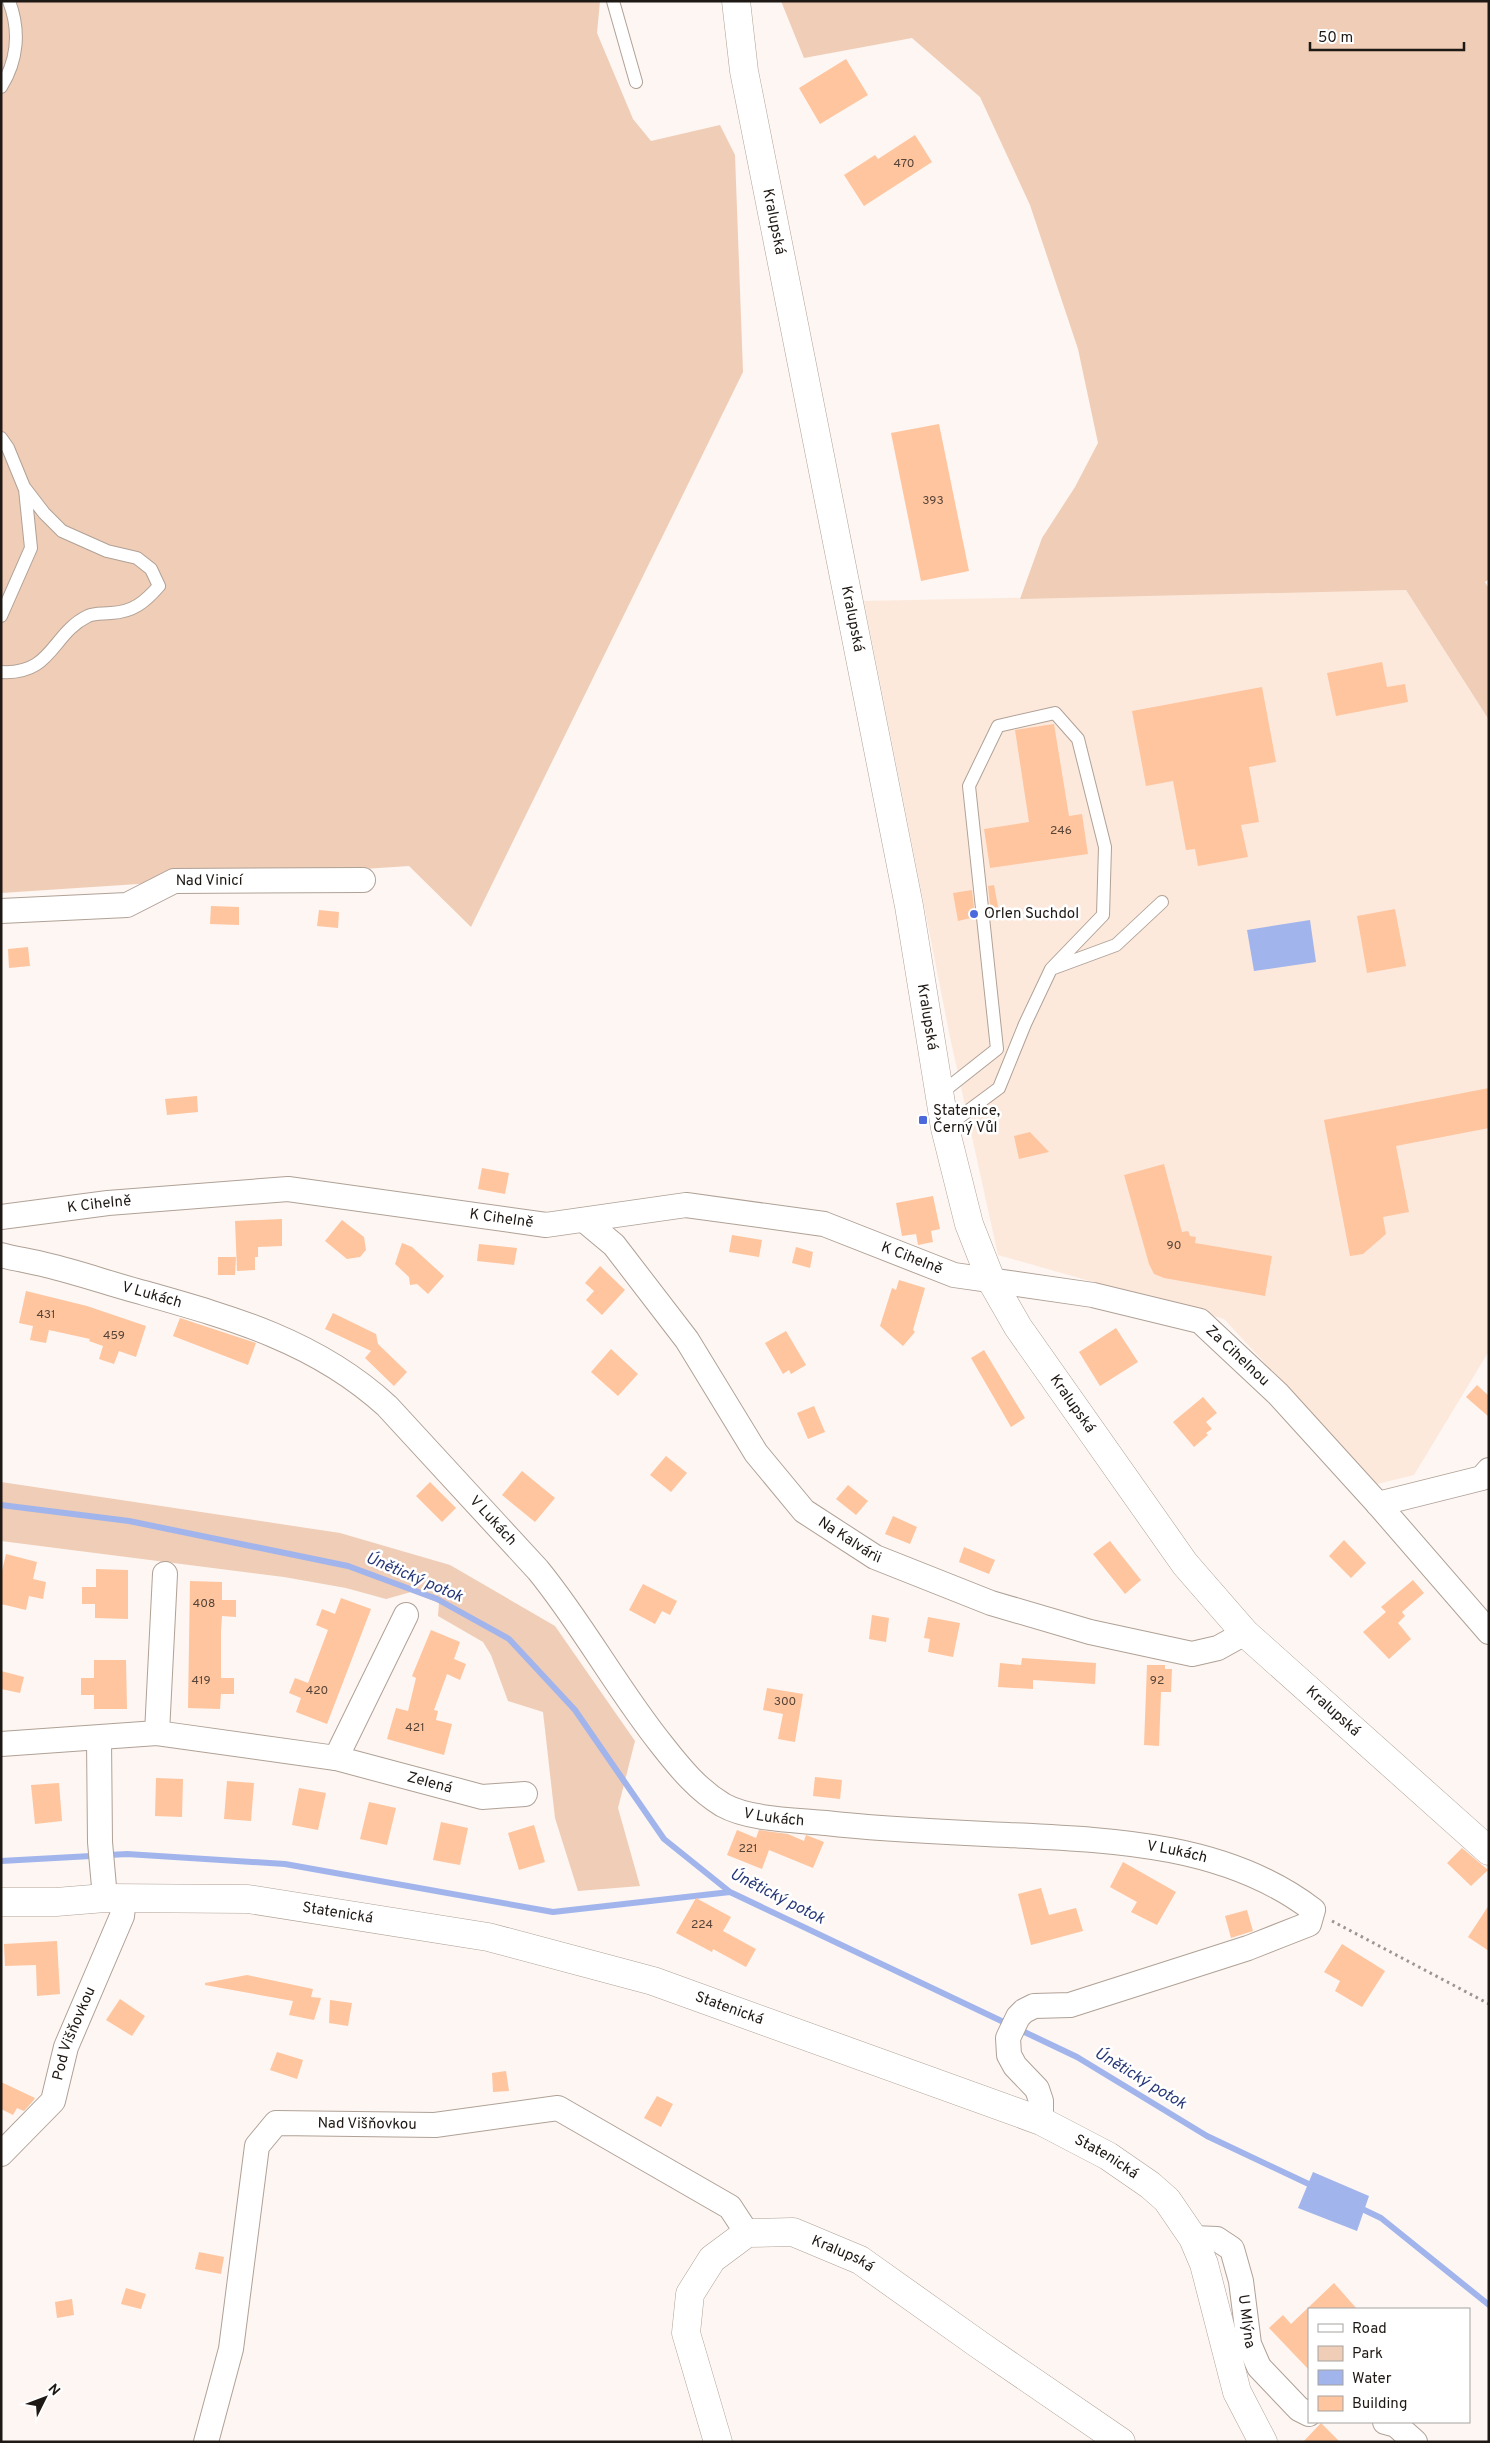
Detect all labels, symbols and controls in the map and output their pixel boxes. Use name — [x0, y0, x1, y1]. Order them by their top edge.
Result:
scale bar — [1310, 20, 1464, 52]
text: 50 m — [1318, 29, 1353, 48]
house number: 470 — [894, 156, 914, 172]
street label: Kralupská — [758, 187, 790, 256]
house number: 393 — [922, 493, 944, 509]
street label: Kralupská — [836, 584, 868, 654]
house number: 246 — [1050, 823, 1072, 839]
street label: Nad Vinicí — [176, 871, 244, 890]
place label: Orlen Suchdol — [984, 905, 1079, 924]
marker: Orlen Suchdol — [968, 908, 980, 920]
street label: Kralupská — [912, 982, 942, 1052]
place label: Statenice, Černý Vůl — [933, 1102, 1000, 1138]
marker: Statenice, Černý Vůl — [917, 1114, 929, 1126]
street label: K Cihelně — [66, 1192, 132, 1218]
street label: K Cihelně — [468, 1205, 535, 1233]
street label: K Cihelně — [878, 1238, 945, 1279]
house number: 90 — [1167, 1238, 1181, 1254]
street label: V Lukách — [120, 1278, 184, 1313]
house number: 431 — [36, 1307, 56, 1323]
street label: Za Cihelnou — [1201, 1321, 1273, 1391]
house number: 459 — [103, 1328, 125, 1344]
street label: Kralupská — [1045, 1371, 1099, 1437]
street label: V Lukách — [465, 1492, 521, 1550]
street label: Na Kalvárii — [814, 1513, 884, 1568]
water label: Únětický potok — [362, 1547, 467, 1608]
house number: 408 — [193, 1596, 215, 1612]
house number: 419 — [191, 1673, 211, 1689]
house number: 92 — [1150, 1673, 1164, 1689]
street label: Kralupská — [1302, 1682, 1364, 1741]
house number: 420 — [306, 1683, 328, 1699]
house number: 300 — [774, 1694, 796, 1710]
house number: 421 — [405, 1720, 425, 1736]
street label: Zelená — [405, 1768, 454, 1798]
street label: V Lukách — [741, 1804, 805, 1831]
street label: V Lukách — [1145, 1837, 1209, 1868]
house number: 221 — [738, 1841, 758, 1857]
water label: Únětický potok — [726, 1863, 829, 1930]
street label: Statenická — [301, 1898, 375, 1928]
house number: 224 — [691, 1917, 713, 1933]
street label: Pod Višňovkou — [49, 1984, 100, 2083]
street label: Statenická — [692, 1987, 766, 2030]
water label: Únětický potok — [1090, 2042, 1191, 2115]
street label: Nad Višňovkou — [318, 2114, 417, 2134]
street label: Statenická — [1071, 2131, 1142, 2184]
street label: Kralupská — [808, 2231, 878, 2277]
street label: U Mlýna — [1233, 2293, 1259, 2352]
legend — [1308, 2308, 1470, 2423]
text: Road — [1352, 2320, 1387, 2339]
text: Park — [1352, 2345, 1383, 2364]
text: Water — [1352, 2370, 1392, 2389]
north arrow — [20, 2373, 70, 2423]
text: N — [44, 2381, 63, 2400]
text: Building — [1352, 2395, 1407, 2414]

